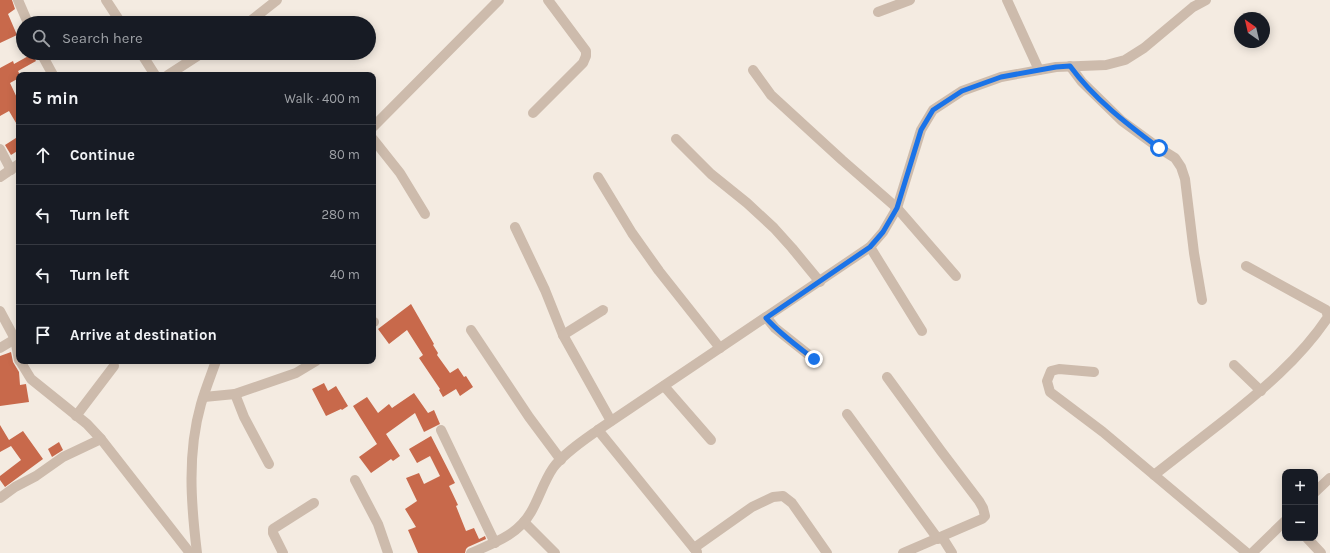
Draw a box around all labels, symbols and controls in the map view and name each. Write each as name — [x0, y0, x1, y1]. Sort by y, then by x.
north arrow — [1234, 12, 1270, 48]
search box — [16, 16, 376, 60]
icon: search — [30, 27, 52, 49]
text: Search here — [62, 29, 143, 47]
text: 5 min — [32, 88, 79, 108]
text: Walk · 400 m — [284, 91, 360, 106]
route start — [1150, 139, 1168, 157]
icon: ahead — [32, 144, 54, 166]
text: Continue — [70, 146, 135, 164]
text: 80 m — [329, 147, 360, 162]
icon: left — [32, 204, 54, 226]
text: Turn left — [70, 206, 129, 224]
text: 280 m — [322, 207, 360, 222]
icon: left — [32, 264, 54, 286]
text: Turn left — [70, 266, 129, 284]
text: 40 m — [330, 267, 360, 282]
icon: arrive — [32, 324, 54, 346]
text: Arrive at destination — [70, 326, 217, 344]
route end — [805, 350, 823, 368]
map controls — [1282, 469, 1318, 541]
button: + — [1282, 469, 1318, 505]
button: − — [1282, 505, 1318, 541]

